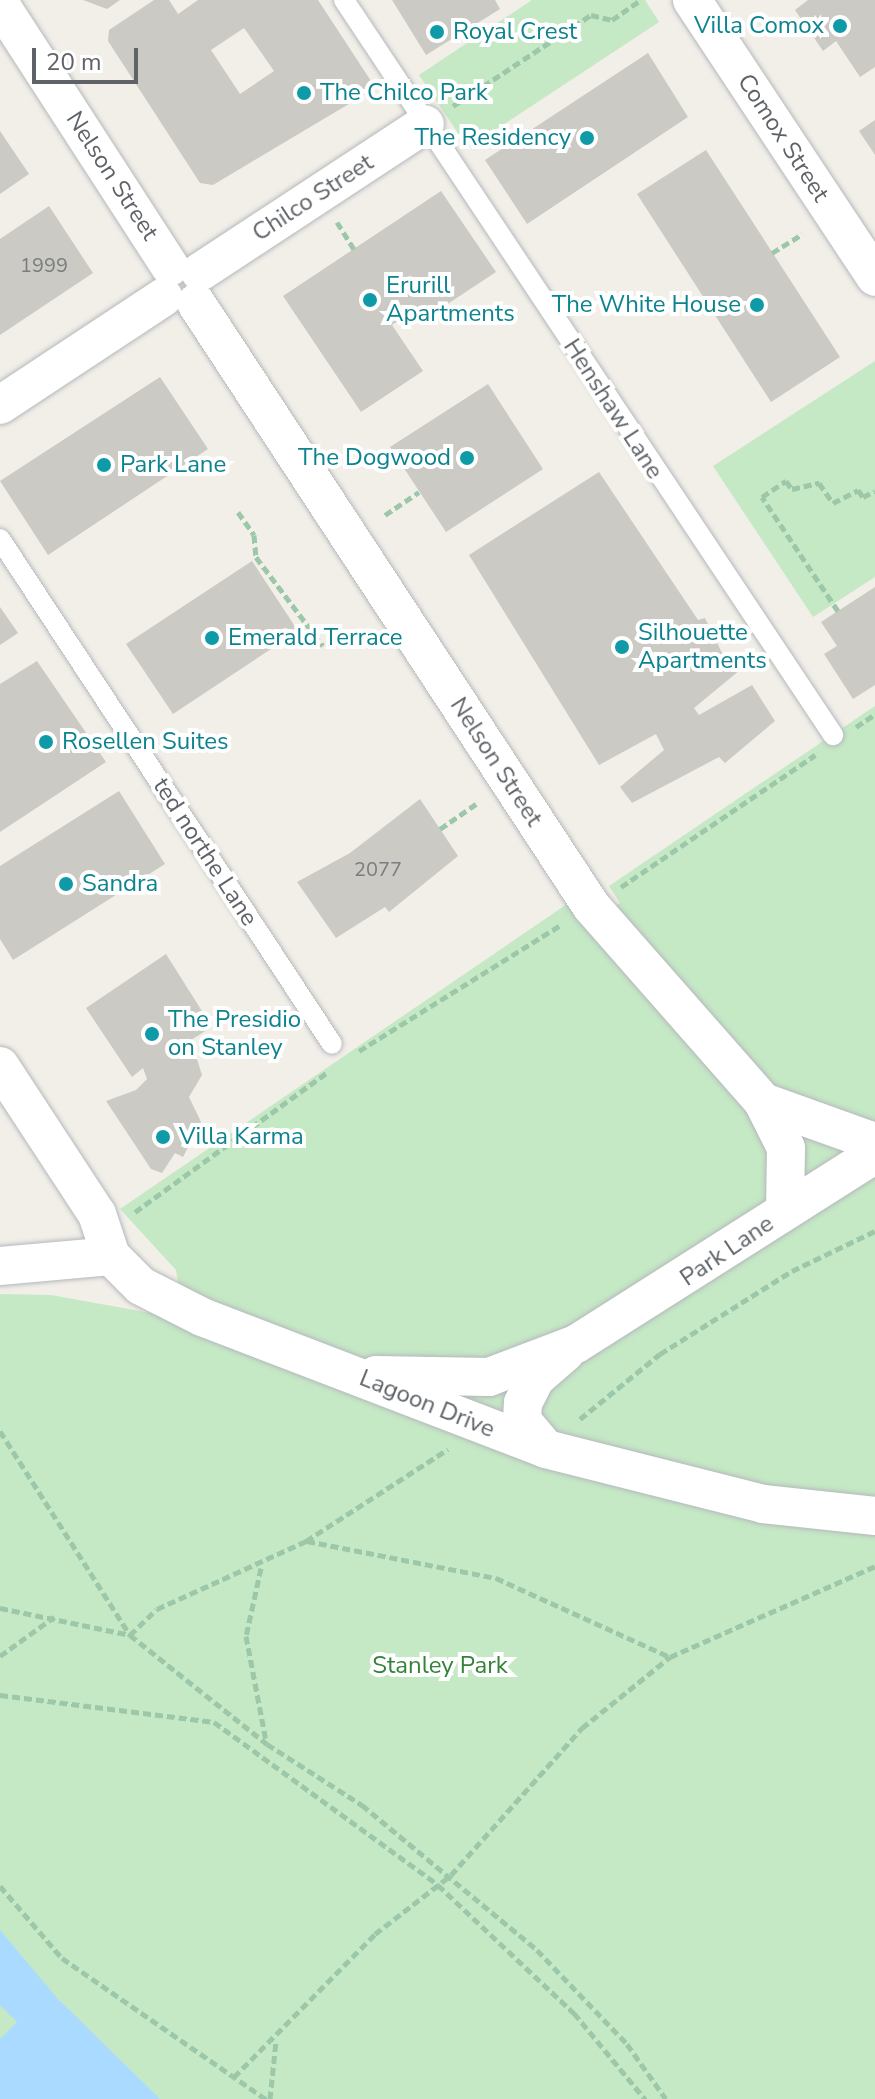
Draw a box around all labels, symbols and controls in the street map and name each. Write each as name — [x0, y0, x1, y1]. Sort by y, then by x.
place label: Villa Comox — [694, 12, 824, 40]
marker: Villa Comox — [831, 17, 849, 35]
place label: Royal Crest — [453, 18, 577, 46]
marker: Royal Crest — [428, 23, 446, 41]
scale bar — [36, 32, 142, 82]
text: 20 m — [46, 46, 102, 78]
street label: Comox Street — [731, 69, 835, 207]
place label: The Chilco Park — [320, 79, 488, 107]
marker: The Chilco Park — [295, 84, 313, 102]
street label: Nelson Street — [60, 106, 164, 246]
place label: The Residency — [414, 124, 571, 152]
marker: The Residency — [578, 129, 596, 147]
street label: Chilco Street — [247, 148, 379, 248]
house number: 1999 — [20, 253, 68, 277]
place label: Erurill Apartments — [386, 272, 515, 328]
marker: Erurill Apartments — [361, 291, 379, 309]
place label: The White House — [552, 291, 741, 319]
marker: The White House — [748, 296, 766, 314]
street label: Henshaw Lane — [557, 334, 669, 484]
place label: The Dogwood — [298, 444, 451, 472]
marker: The Dogwood — [458, 449, 476, 467]
place label: Park Lane — [120, 451, 226, 479]
marker: Park Lane — [95, 456, 113, 474]
place label: Silhouette Apartments — [638, 619, 767, 675]
place label: Emerald Terrace — [228, 624, 402, 652]
marker: Emerald Terrace — [203, 629, 221, 647]
marker: Silhouette Apartments — [613, 638, 631, 656]
street label: Nelson Street — [444, 692, 548, 832]
place label: Rosellen Suites — [62, 728, 228, 756]
marker: Rosellen Suites — [37, 733, 55, 751]
street label: ted northe Lane — [146, 773, 264, 931]
house number: 2077 — [354, 857, 402, 881]
place label: Sandra — [82, 870, 158, 898]
marker: Sandra — [57, 875, 75, 893]
place label: The Presidio on Stanley — [168, 1006, 301, 1062]
marker: The Presidio on Stanley — [143, 1025, 161, 1043]
place label: Villa Karma — [179, 1123, 304, 1151]
marker: Villa Karma — [154, 1128, 172, 1146]
street label: Park Lane — [675, 1209, 779, 1293]
street label: Lagoon Drive — [355, 1364, 499, 1444]
park label: Stanley Park — [372, 1652, 508, 1680]

